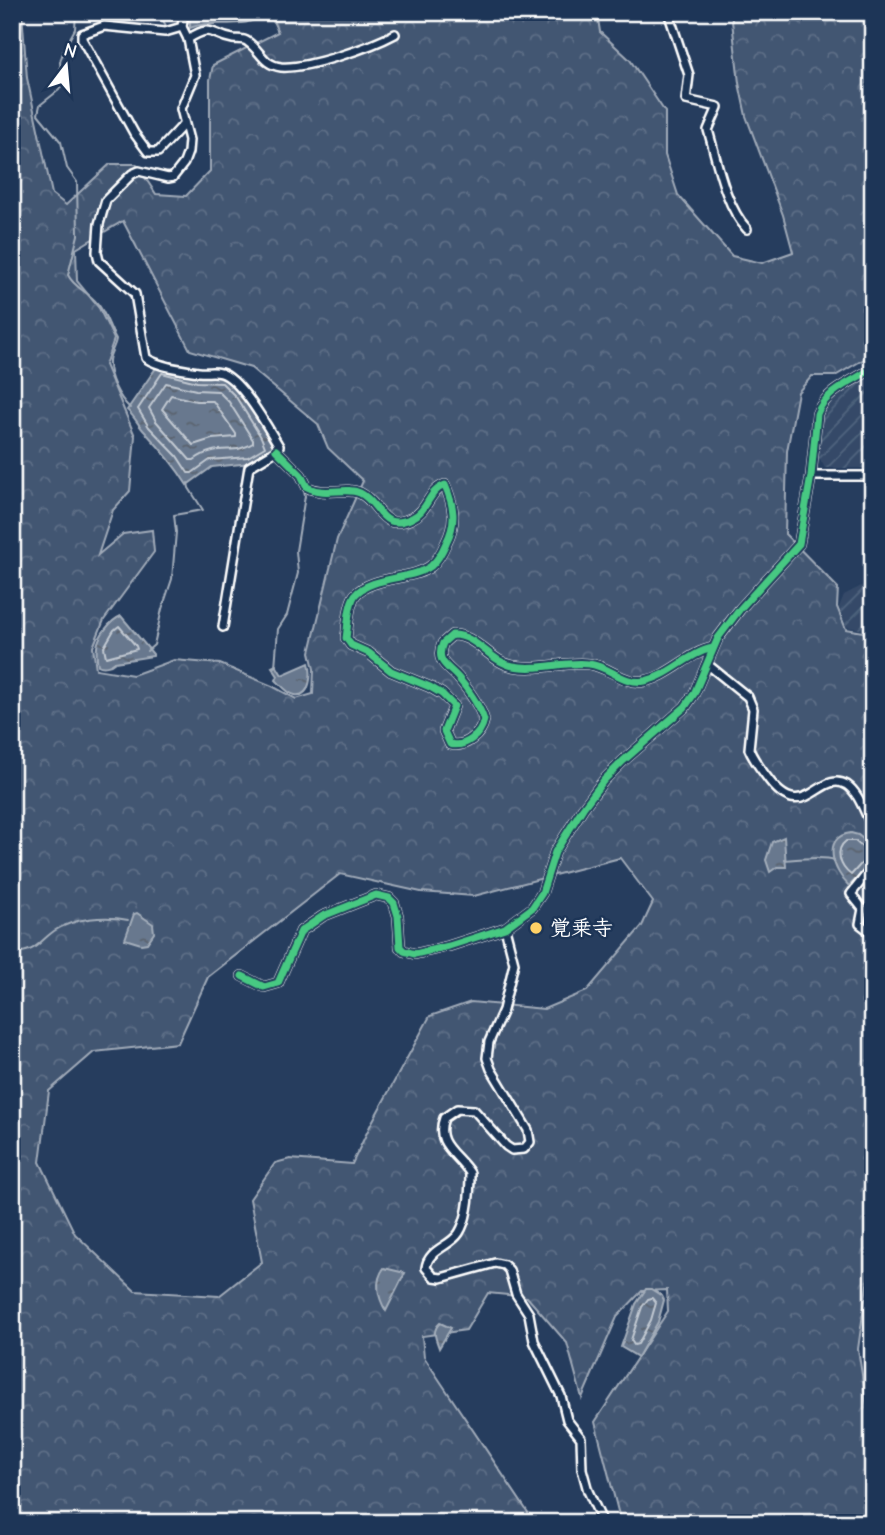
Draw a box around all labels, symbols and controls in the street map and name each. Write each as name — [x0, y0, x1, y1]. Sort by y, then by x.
north arrow — [32, 32, 102, 102]
text: N — [61, 38, 79, 63]
place label: 覚乗寺 — [550, 916, 613, 940]
marker: 覚乗寺 — [528, 920, 544, 936]

